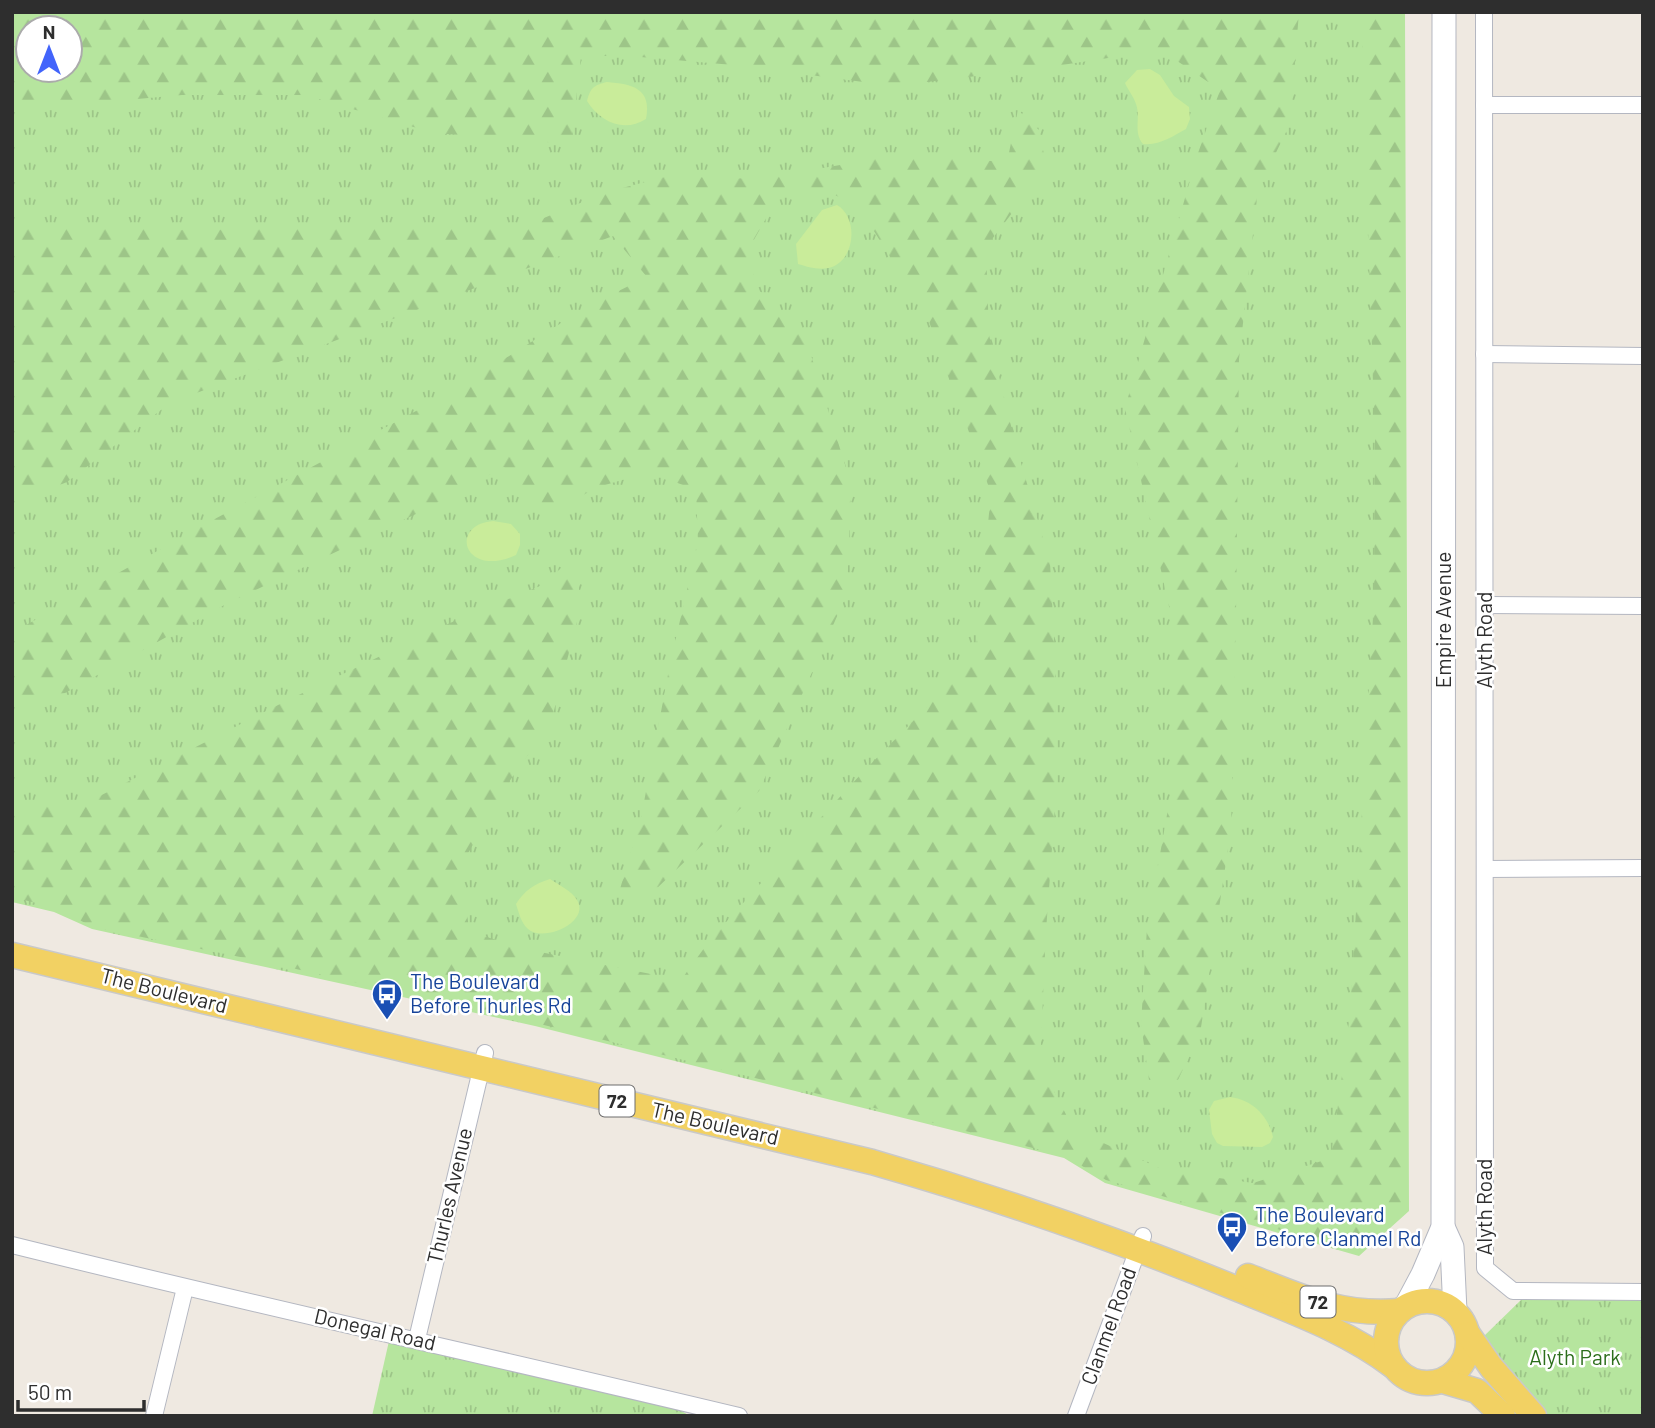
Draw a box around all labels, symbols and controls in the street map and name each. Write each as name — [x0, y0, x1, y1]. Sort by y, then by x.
north arrow — [14, 14, 84, 84]
text: N — [43, 20, 55, 43]
street label: Empire Avenue — [1430, 552, 1455, 688]
street label: Alyth Road — [1471, 592, 1496, 688]
street label: The Boulevard — [98, 962, 230, 1017]
place label: The Boulevard Before Thurles Rd — [410, 968, 572, 1017]
bus stop icon: The Boulevard Before Thurles Rd — [370, 977, 404, 1021]
road number: 72 — [600, 1086, 634, 1116]
street label: The Boulevard — [649, 1096, 781, 1149]
street label: Thurles Avenue — [421, 1125, 476, 1266]
street label: Alyth Road — [1471, 1159, 1496, 1255]
place label: The Boulevard Before Clanmel Rd — [1255, 1201, 1421, 1250]
bus stop icon: The Boulevard Before Clanmel Rd — [1215, 1210, 1249, 1254]
street label: Clanmel Road — [1075, 1263, 1140, 1388]
road number: 72 — [1300, 1286, 1336, 1318]
street label: Donegal Road — [312, 1302, 439, 1355]
park label: Alyth Park — [1529, 1344, 1621, 1369]
scale bar — [18, 1368, 144, 1412]
text: 50 m — [28, 1379, 72, 1404]

